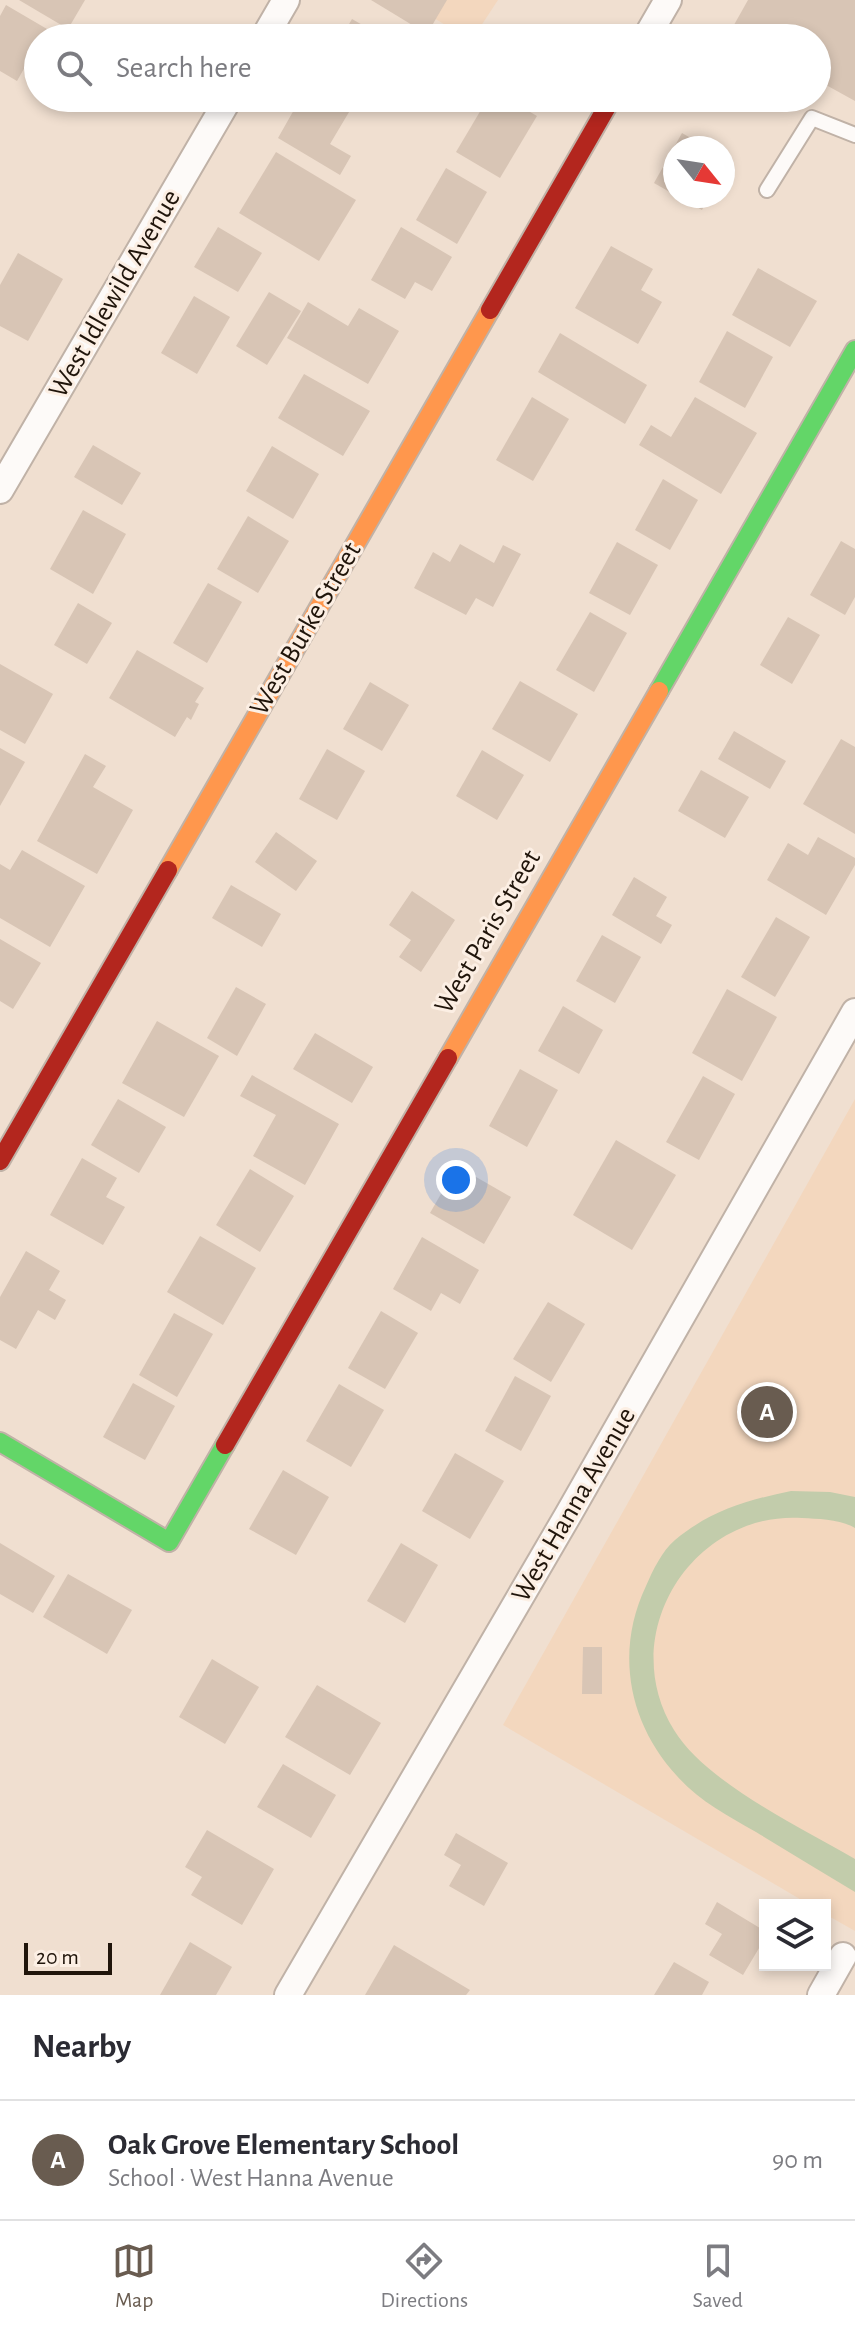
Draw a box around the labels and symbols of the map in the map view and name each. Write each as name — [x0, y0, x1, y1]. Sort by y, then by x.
north arrow — [663, 136, 735, 208]
street label: West Idlewild Avenue — [44, 185, 186, 403]
street label: West Burke Street — [245, 538, 367, 720]
street label: West Paris Street — [430, 845, 546, 1019]
your location — [436, 1160, 476, 1200]
pin: A — [741, 1382, 793, 1442]
street label: West Hanna Avenue — [507, 1403, 641, 1607]
scale bar — [24, 1939, 112, 1975]

